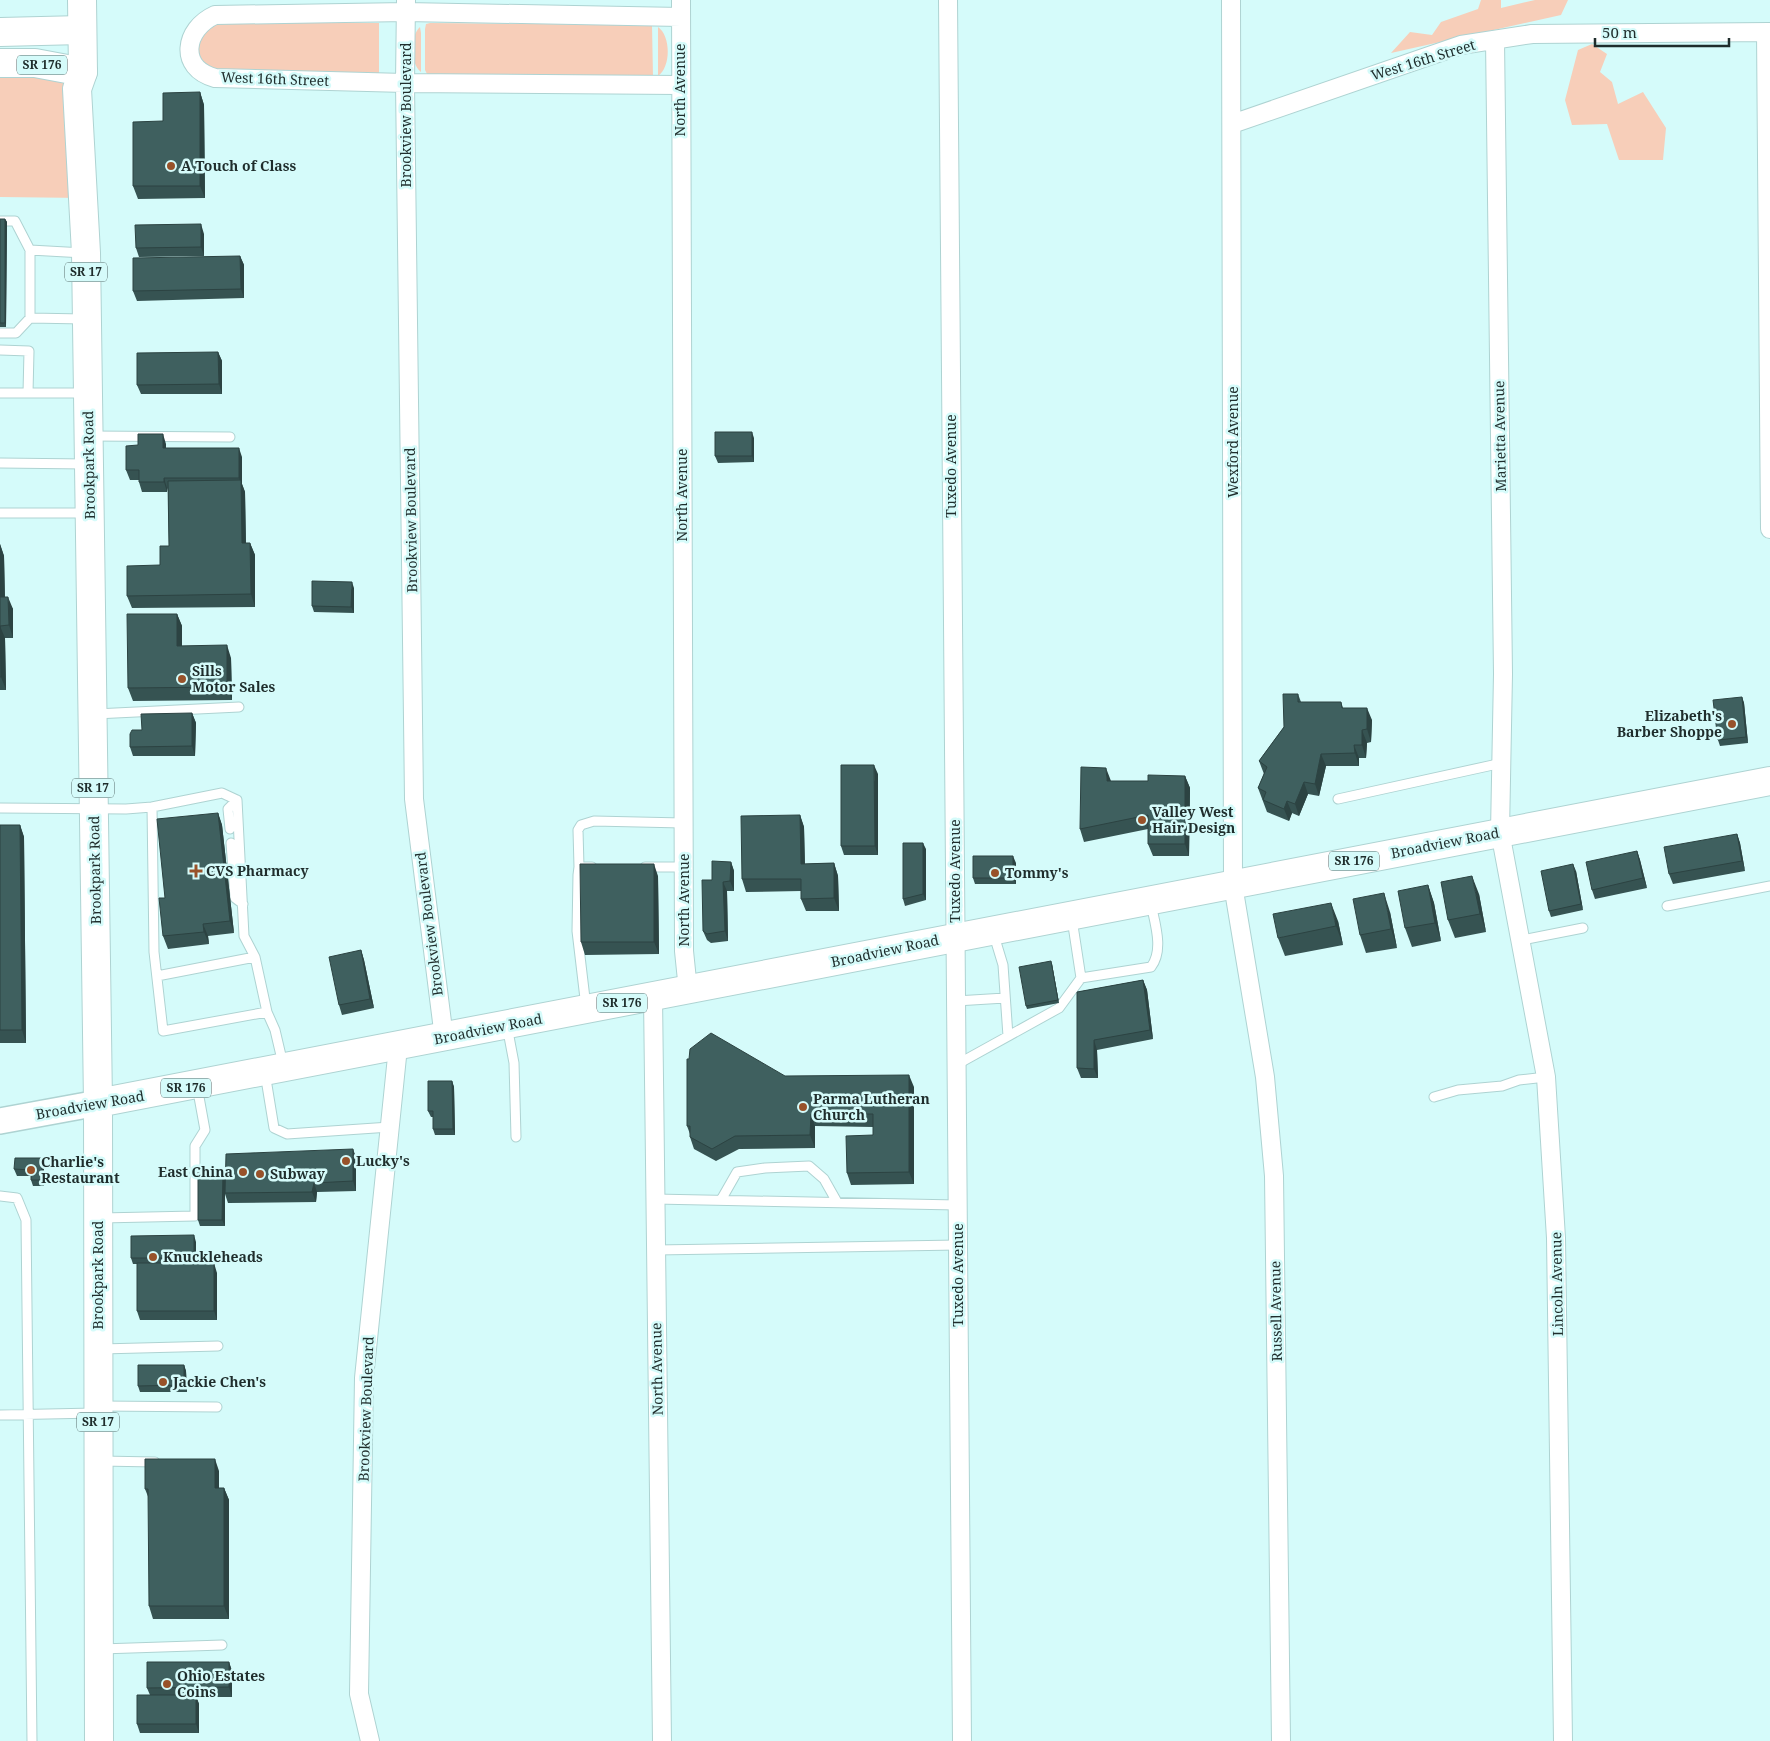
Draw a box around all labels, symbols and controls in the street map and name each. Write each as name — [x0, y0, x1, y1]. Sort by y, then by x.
scale bar — [1595, 15, 1729, 47]
text: 50 m — [1602, 22, 1637, 42]
street label: West 16th Street — [1368, 35, 1477, 84]
street label: Brookview Boulevard — [396, 42, 415, 188]
street label: North Avenue — [670, 44, 689, 136]
road number: SR 176 — [17, 56, 67, 74]
street label: West 16th Street — [221, 67, 330, 90]
place label: A Touch of Class — [181, 156, 296, 175]
marker: A Touch of Class — [165, 160, 177, 172]
road number: SR 17 — [65, 262, 107, 282]
street label: Marietta Avenue — [1489, 380, 1510, 492]
street label: Wexford Avenue — [1223, 386, 1242, 498]
street label: Brookpark Road — [78, 410, 99, 520]
street label: Tuxedo Avenue — [941, 414, 960, 518]
street label: Brookview Boulevard — [400, 447, 421, 593]
street label: North Avenue — [672, 449, 691, 541]
place label: Sills Motor Sales — [192, 661, 276, 696]
marker: Sills Motor Sales — [176, 673, 188, 685]
place label: Elizabeth's Barber Shoppe — [1617, 706, 1722, 741]
marker: Elizabeth's Barber Shoppe — [1726, 718, 1738, 730]
road number: SR 17 — [72, 778, 114, 798]
place label: Valley West Hair Design — [1152, 802, 1235, 837]
marker: Valley West Hair Design — [1136, 814, 1148, 826]
street label: Brookpark Road — [84, 815, 105, 925]
street label: Tuxedo Avenue — [945, 819, 964, 923]
street label: Broadview Road — [1389, 823, 1501, 862]
street label: Brookview Boulevard — [410, 851, 447, 997]
road number: SR 176 — [1329, 851, 1379, 870]
street label: North Avenue — [674, 854, 693, 946]
place label: CVS Pharmacy — [206, 861, 309, 880]
place label: Tommy's — [1005, 863, 1069, 882]
marker: CVS Pharmacy — [190, 865, 202, 877]
marker: Tommy's — [989, 867, 1001, 879]
street label: Broadview Road — [829, 930, 941, 971]
road number: SR 176 — [597, 994, 647, 1012]
street label: Broadview Road — [432, 1009, 544, 1048]
road number: SR 176 — [161, 1078, 211, 1098]
street label: Broadview Road — [34, 1086, 146, 1123]
place label: Parma Lutheran Church — [813, 1089, 930, 1124]
marker: Parma Lutheran Church — [797, 1101, 809, 1113]
place label: Lucky's — [356, 1151, 410, 1170]
place label: Charlie's Restaurant — [41, 1152, 120, 1187]
marker: Lucky's — [340, 1155, 352, 1167]
place label: East China — [158, 1162, 233, 1181]
marker: Charlie's Restaurant — [25, 1164, 37, 1176]
place label: Subway — [270, 1164, 326, 1183]
marker: East China — [237, 1166, 249, 1178]
marker: Subway — [254, 1168, 266, 1180]
street label: Brookpark Road — [88, 1220, 107, 1329]
street label: Tuxedo Avenue — [948, 1223, 967, 1327]
street label: Lincoln Avenue — [1546, 1232, 1567, 1336]
place label: Knuckleheads — [163, 1247, 263, 1266]
marker: Knuckleheads — [147, 1251, 159, 1263]
street label: Russell Avenue — [1265, 1261, 1286, 1361]
street label: North Avenue — [646, 1322, 667, 1416]
street label: Brookview Boulevard — [353, 1336, 378, 1482]
place label: Jackie Chen's — [172, 1372, 266, 1391]
marker: Jackie Chen's — [157, 1376, 169, 1388]
road number: SR 17 — [77, 1412, 119, 1431]
place label: Ohio Estates Coins — [177, 1666, 265, 1701]
marker: Ohio Estates Coins — [161, 1678, 173, 1690]

